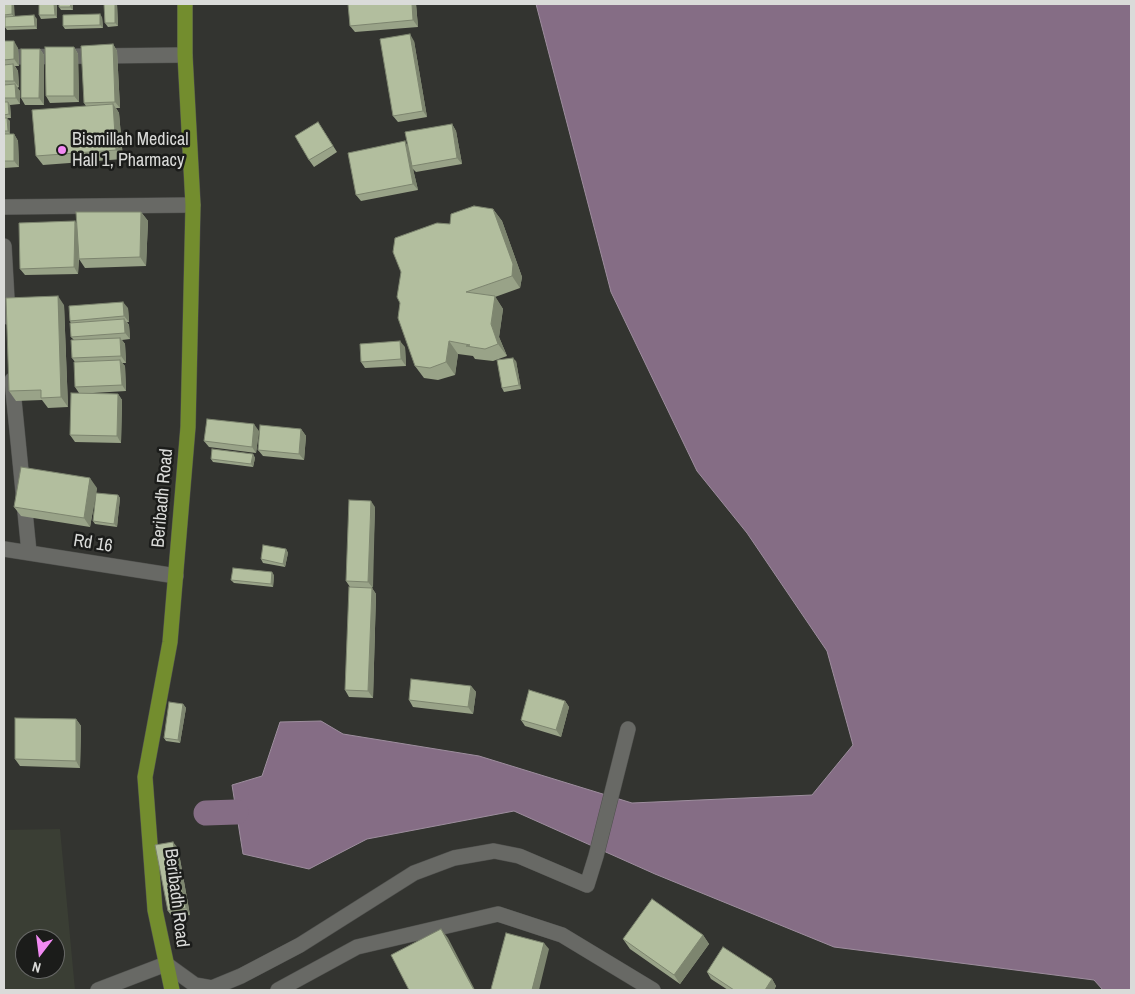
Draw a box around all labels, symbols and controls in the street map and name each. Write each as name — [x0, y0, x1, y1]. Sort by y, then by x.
place label: Bismillah Medical Hall 1, Pharmacy — [72, 129, 188, 172]
marker: Bismillah Medical Hall 1, Pharmacy — [56, 144, 68, 156]
street label: Beribadh Road — [148, 448, 178, 548]
street label: Rd 16 — [72, 530, 114, 558]
street label: Beribadh Road — [159, 847, 193, 949]
north arrow — [15, 929, 65, 979]
text: N — [30, 958, 43, 977]

